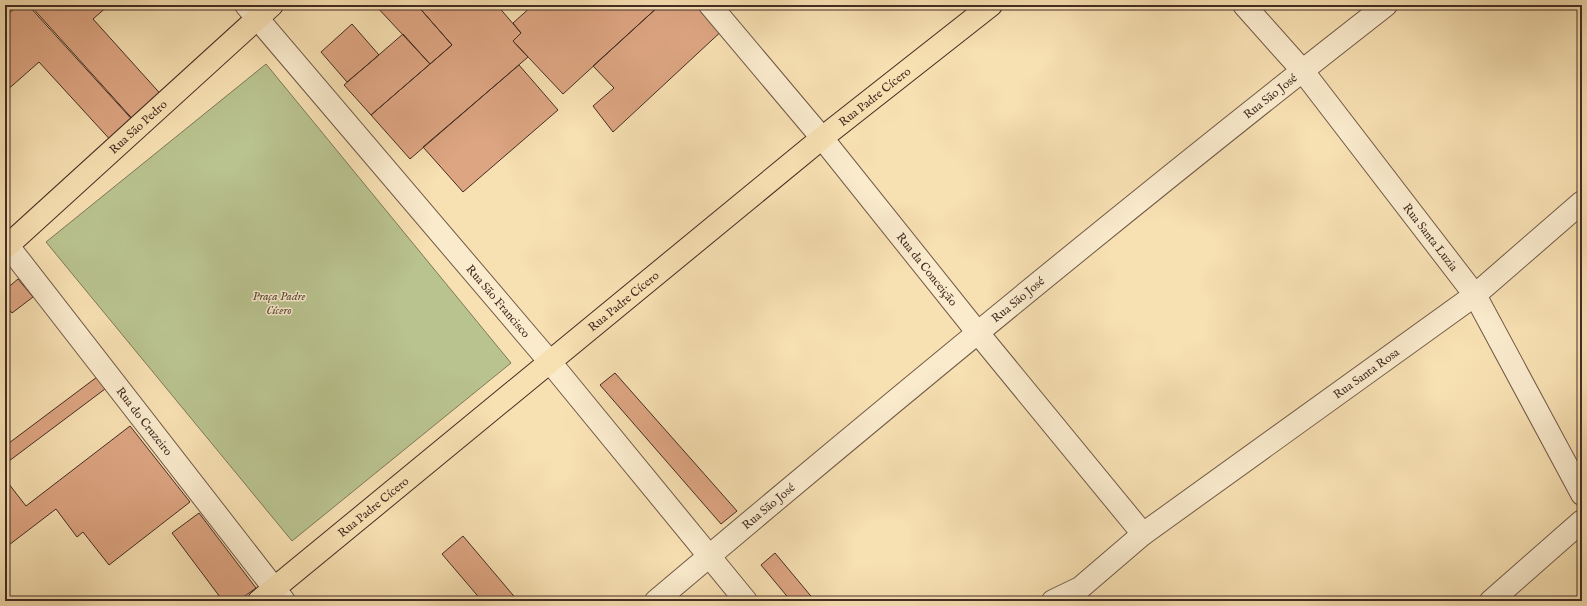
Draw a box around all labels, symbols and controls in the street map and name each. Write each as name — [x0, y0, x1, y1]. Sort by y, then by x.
street label: Rua Padre Cícero — [836, 64, 914, 130]
street label: Rua São José — [1241, 70, 1301, 123]
street label: Rua São Pedro — [106, 97, 171, 157]
street label: Rua Santa Luzia — [1399, 201, 1461, 275]
street label: Rua da Conceição — [893, 230, 961, 310]
street label: Rua São Francisco — [463, 262, 533, 341]
street label: Rua Padre Cícero — [585, 268, 663, 335]
street label: Rua São José — [989, 274, 1048, 326]
park label: Praça Padre Cícero — [252, 289, 306, 318]
street label: Rua Santa Rosa — [1331, 344, 1403, 403]
street label: Rua do Cruzeiro — [113, 384, 176, 459]
street label: Rua Padre Cícero — [335, 473, 413, 541]
street label: Rua São José — [739, 480, 799, 533]

